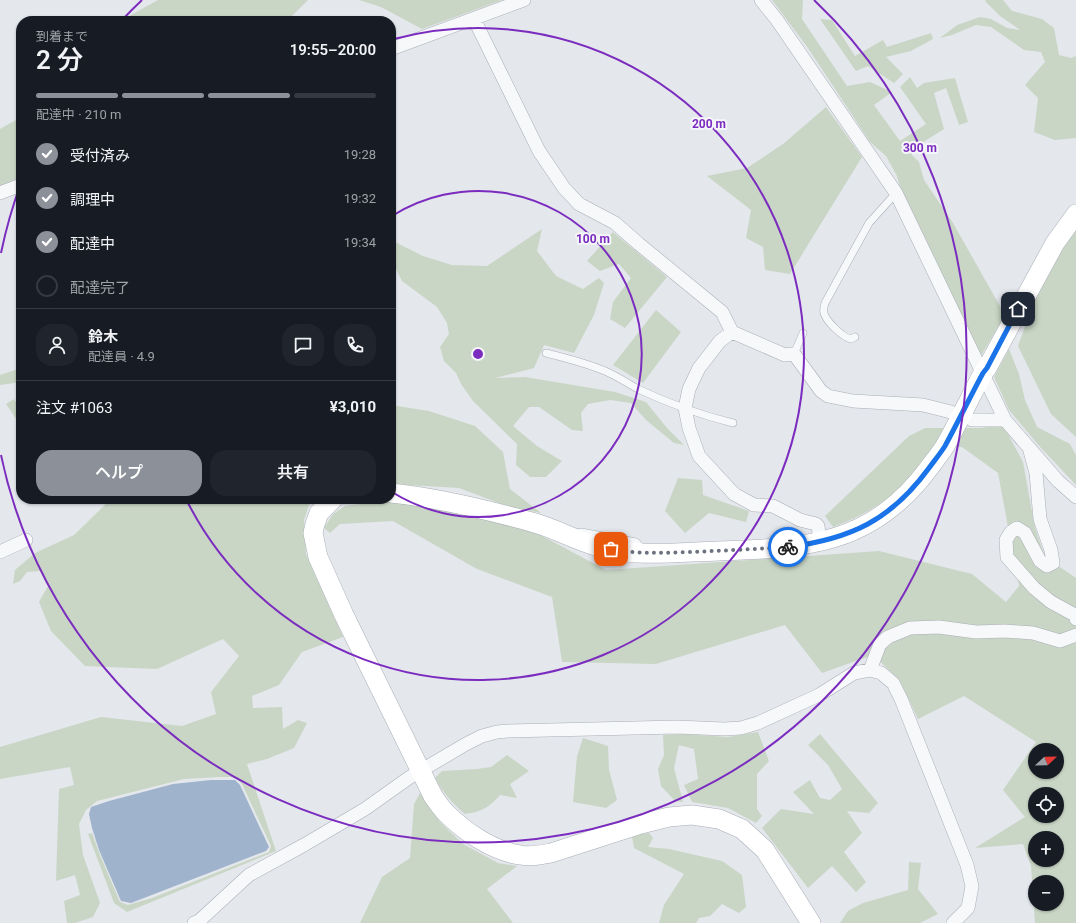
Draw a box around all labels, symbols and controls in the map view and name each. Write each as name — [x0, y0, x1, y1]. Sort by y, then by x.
text: 到着まで — [36, 29, 88, 44]
text: 19:55–20:00 — [290, 41, 376, 59]
text: 2 分 — [36, 45, 83, 75]
text: 配達中 · 210 m — [36, 107, 121, 122]
text: 200 m — [692, 117, 726, 131]
text: 300 m — [903, 141, 937, 155]
icon: check — [36, 143, 58, 165]
text: 受付済み — [70, 147, 130, 165]
text: 19:28 — [344, 147, 376, 162]
icon: check — [36, 187, 58, 209]
text: 調理中 — [70, 191, 115, 209]
text: 19:32 — [344, 191, 376, 206]
icon: check — [36, 231, 58, 253]
text: 100 m — [576, 232, 610, 246]
text: 配達中 — [70, 235, 115, 253]
text: 19:34 — [344, 235, 376, 250]
text: 配達完了 — [70, 279, 130, 297]
pin — [1001, 292, 1035, 326]
icon: home — [1007, 298, 1029, 320]
button: person — [36, 324, 78, 366]
button: chat — [282, 324, 324, 366]
button: phone — [334, 324, 376, 366]
text: 鈴木 — [88, 328, 118, 346]
centre of rings — [471, 347, 485, 361]
text: 配達員 · 4.9 — [88, 349, 155, 364]
text: ¥3,010 — [330, 398, 376, 416]
text: 注文 #1063 — [36, 399, 113, 417]
button: ヘルプ — [36, 450, 202, 496]
button: 共有 — [210, 450, 376, 496]
courier — [768, 527, 808, 567]
pin — [594, 532, 628, 566]
icon: bike — [777, 536, 799, 558]
icon: bag — [600, 538, 622, 560]
north arrow — [1028, 743, 1064, 779]
map controls — [1028, 743, 1064, 911]
button: locate — [1028, 787, 1064, 823]
button: + — [1028, 831, 1064, 867]
button: − — [1028, 875, 1064, 911]

